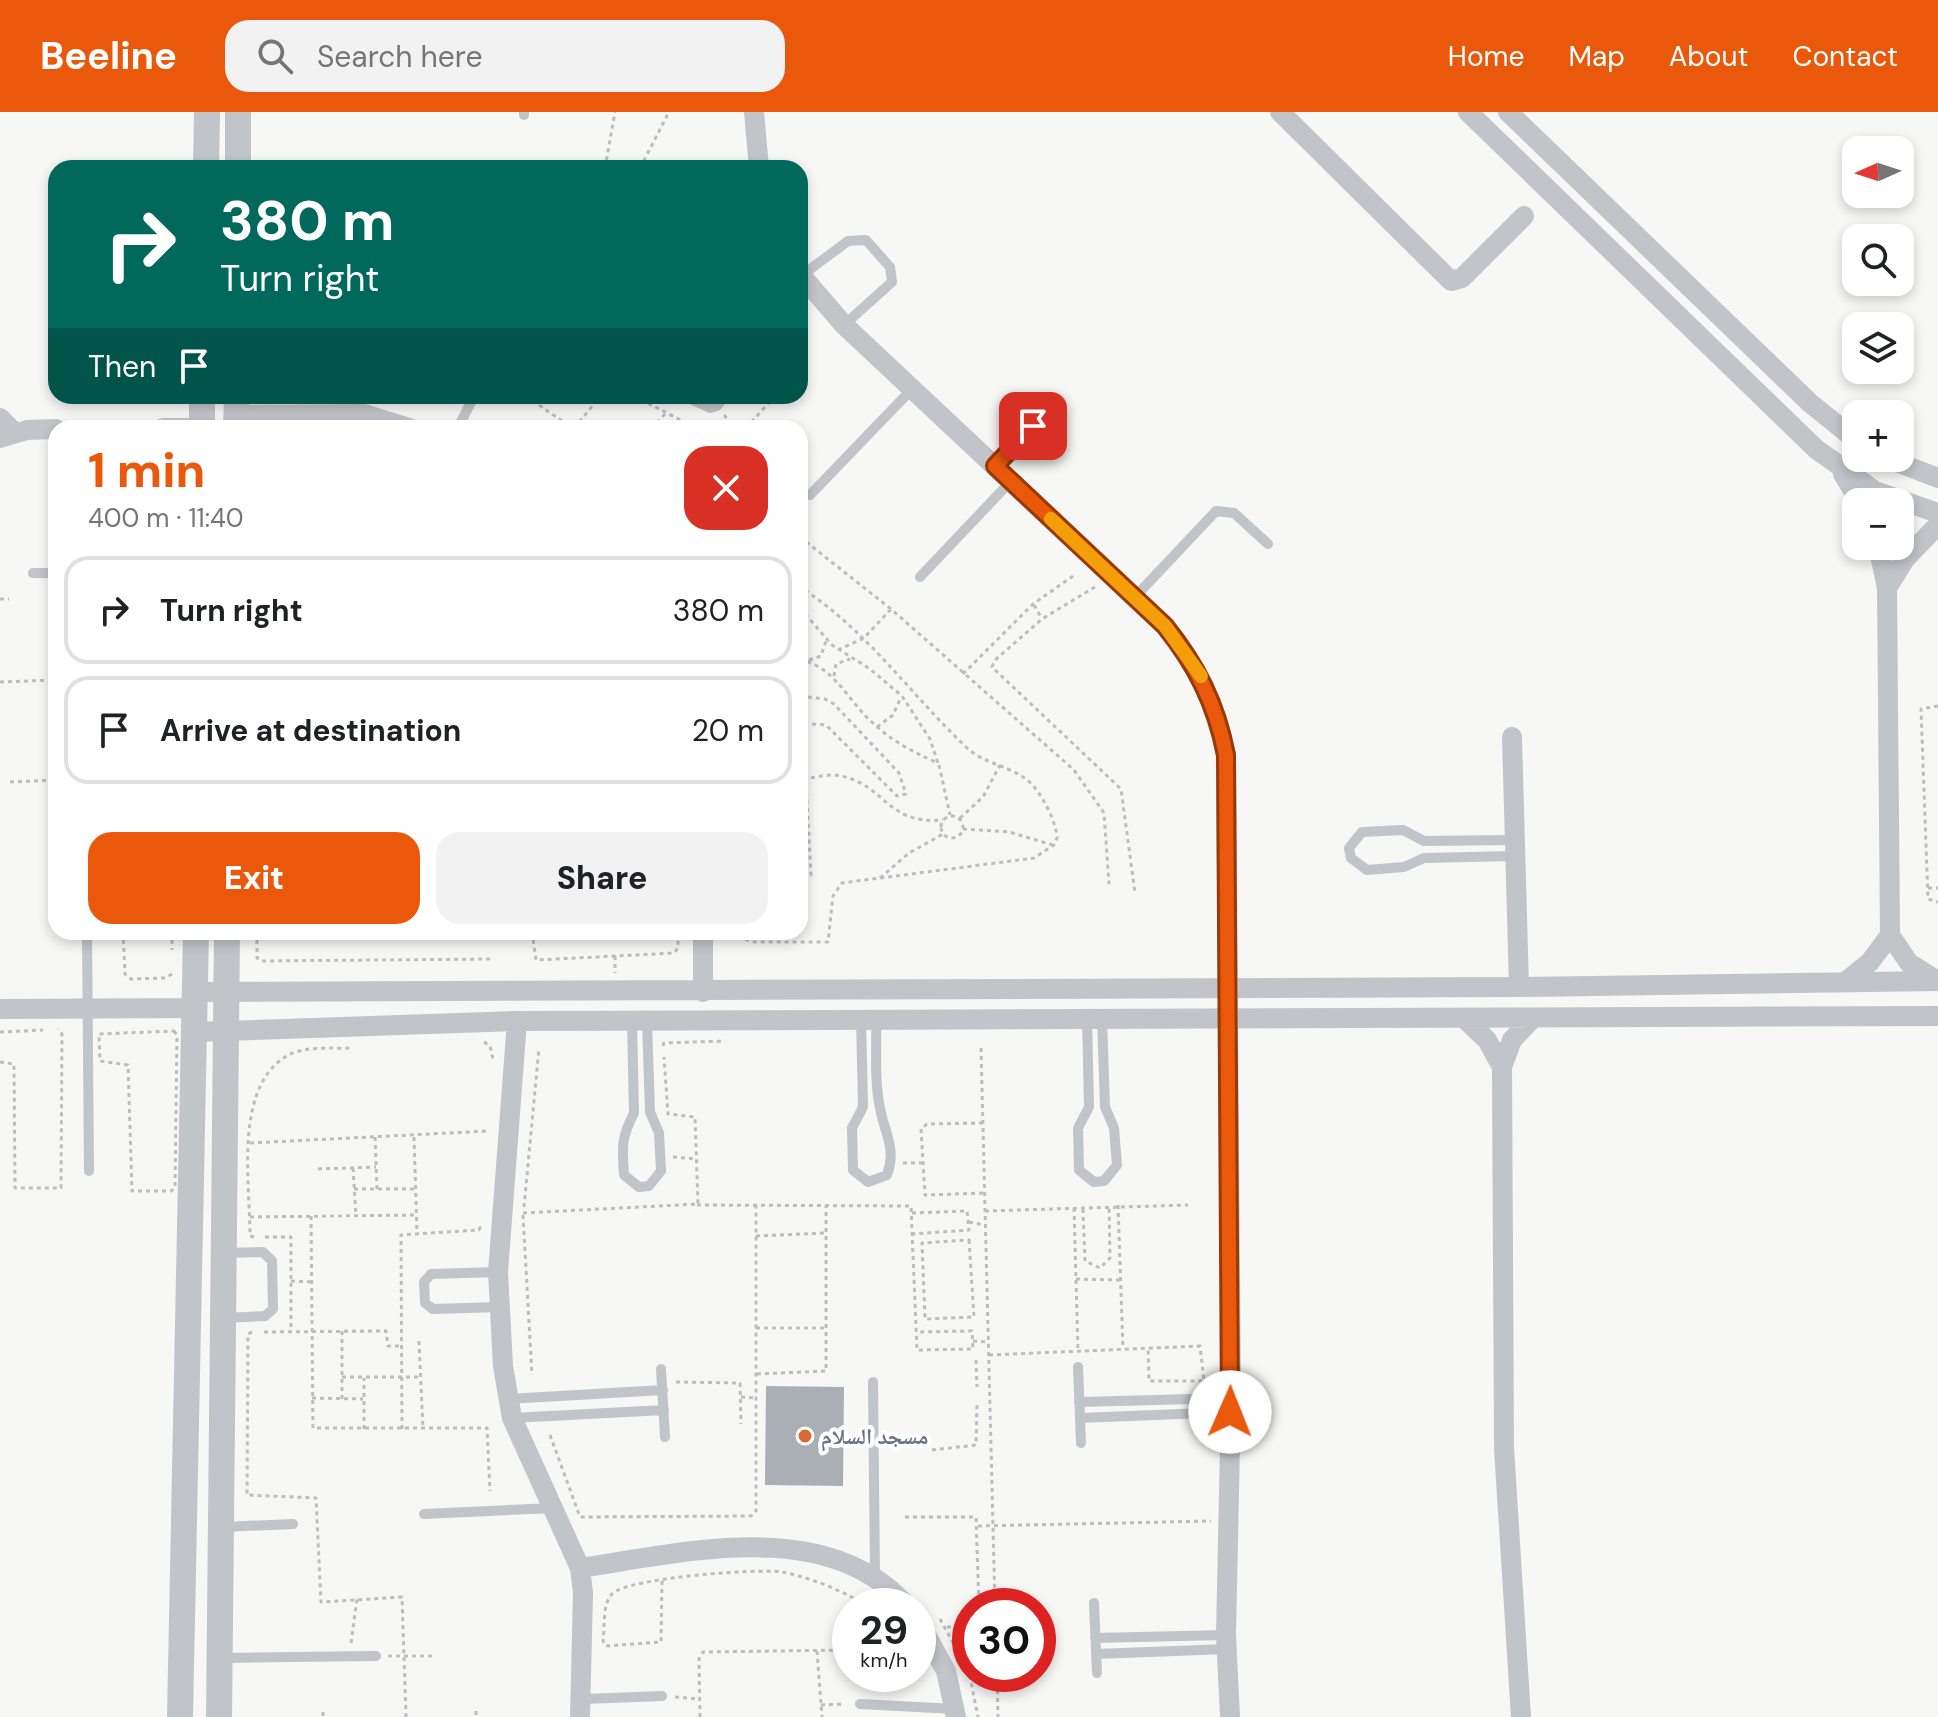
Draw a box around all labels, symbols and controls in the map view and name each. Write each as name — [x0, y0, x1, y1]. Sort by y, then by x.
search box — [225, 20, 785, 92]
text: Beeline — [40, 31, 177, 81]
icon: search — [253, 34, 297, 78]
text: Search here — [317, 37, 482, 76]
text: Home — [1448, 38, 1524, 75]
text: Map — [1568, 38, 1625, 75]
text: About — [1669, 38, 1748, 75]
text: Contact — [1792, 38, 1898, 75]
north arrow — [1842, 136, 1914, 208]
map controls — [1842, 136, 1914, 560]
text: 380 m — [220, 184, 395, 257]
icon: right — [88, 192, 192, 296]
button: search — [1842, 224, 1914, 296]
text: Turn right — [220, 255, 379, 302]
button: layers — [1842, 312, 1914, 384]
icon: arrive — [172, 344, 216, 388]
text: Then — [88, 347, 156, 386]
pin — [999, 392, 1067, 460]
button: + — [1842, 400, 1914, 472]
icon: arrive — [1011, 404, 1055, 448]
text: 1 min — [88, 439, 205, 502]
button: close — [684, 446, 768, 530]
button: − — [1842, 488, 1914, 560]
text: 400 m · 11:40 — [88, 501, 243, 535]
icon: right — [92, 588, 136, 632]
text: Turn right — [160, 591, 303, 630]
text: 380 m — [673, 591, 764, 630]
icon: arrive — [92, 708, 136, 752]
text: Arrive at destination — [160, 711, 461, 750]
text: 20 m — [692, 711, 764, 750]
button: Exit — [88, 832, 420, 924]
button: Share — [436, 832, 768, 924]
position arrow — [1188, 1370, 1272, 1454]
place label: مسجد السلام — [821, 1422, 928, 1452]
marker: مسجد السلام — [796, 1427, 814, 1445]
speed limit sign: 30 — [952, 1588, 1056, 1692]
text: 29 — [860, 1604, 908, 1656]
text: km/h — [860, 1647, 908, 1673]

